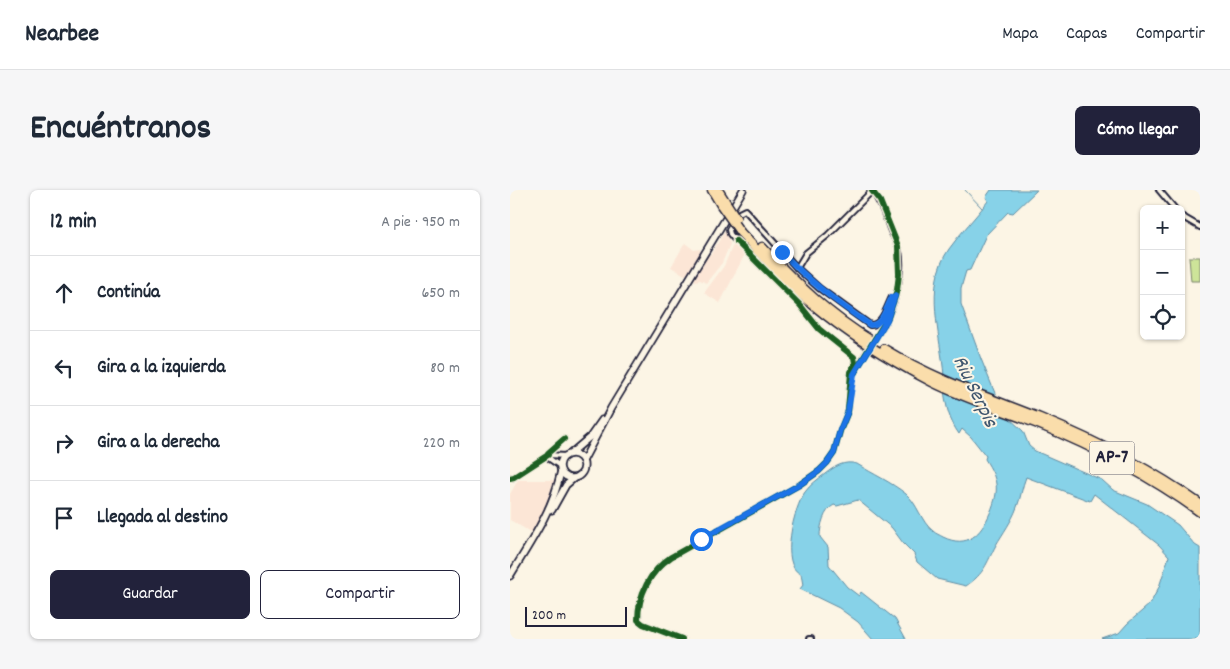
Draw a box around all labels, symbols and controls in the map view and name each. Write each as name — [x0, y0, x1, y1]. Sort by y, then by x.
text: Nearbee — [25, 18, 99, 52]
text: Mapa — [1002, 22, 1038, 47]
text: Capas — [1066, 22, 1108, 47]
text: Compartir — [1136, 22, 1205, 47]
text: Encuéntranos — [30, 105, 211, 155]
button: Cómo llegar — [1075, 106, 1200, 155]
map controls — [1140, 205, 1185, 340]
button: + — [1140, 205, 1185, 250]
text: 12 min — [50, 208, 97, 238]
text: A pie · 950 m — [381, 211, 460, 234]
route end — [771, 241, 794, 264]
button: − — [1140, 250, 1185, 295]
icon: ahead — [50, 279, 78, 307]
text: Continúa — [97, 280, 160, 307]
text: 650 m — [421, 282, 460, 305]
button: locate — [1140, 295, 1185, 340]
water label: Riu Serpis — [944, 351, 1005, 434]
icon: left — [50, 354, 78, 382]
text: Gira a la izquierda — [97, 355, 225, 382]
text: 80 m — [430, 357, 460, 380]
icon: right — [50, 429, 78, 457]
text: Gira a la derecha — [97, 430, 219, 457]
text: 220 m — [423, 432, 460, 455]
road number: AP-7 — [1090, 442, 1134, 474]
icon: arrive — [50, 504, 78, 532]
text: Llegada al destino — [97, 505, 228, 532]
route start — [690, 528, 713, 551]
button: Guardar — [50, 570, 250, 619]
button: Compartir — [260, 570, 460, 619]
scale bar — [525, 604, 628, 627]
text: 200 m — [532, 606, 566, 626]

